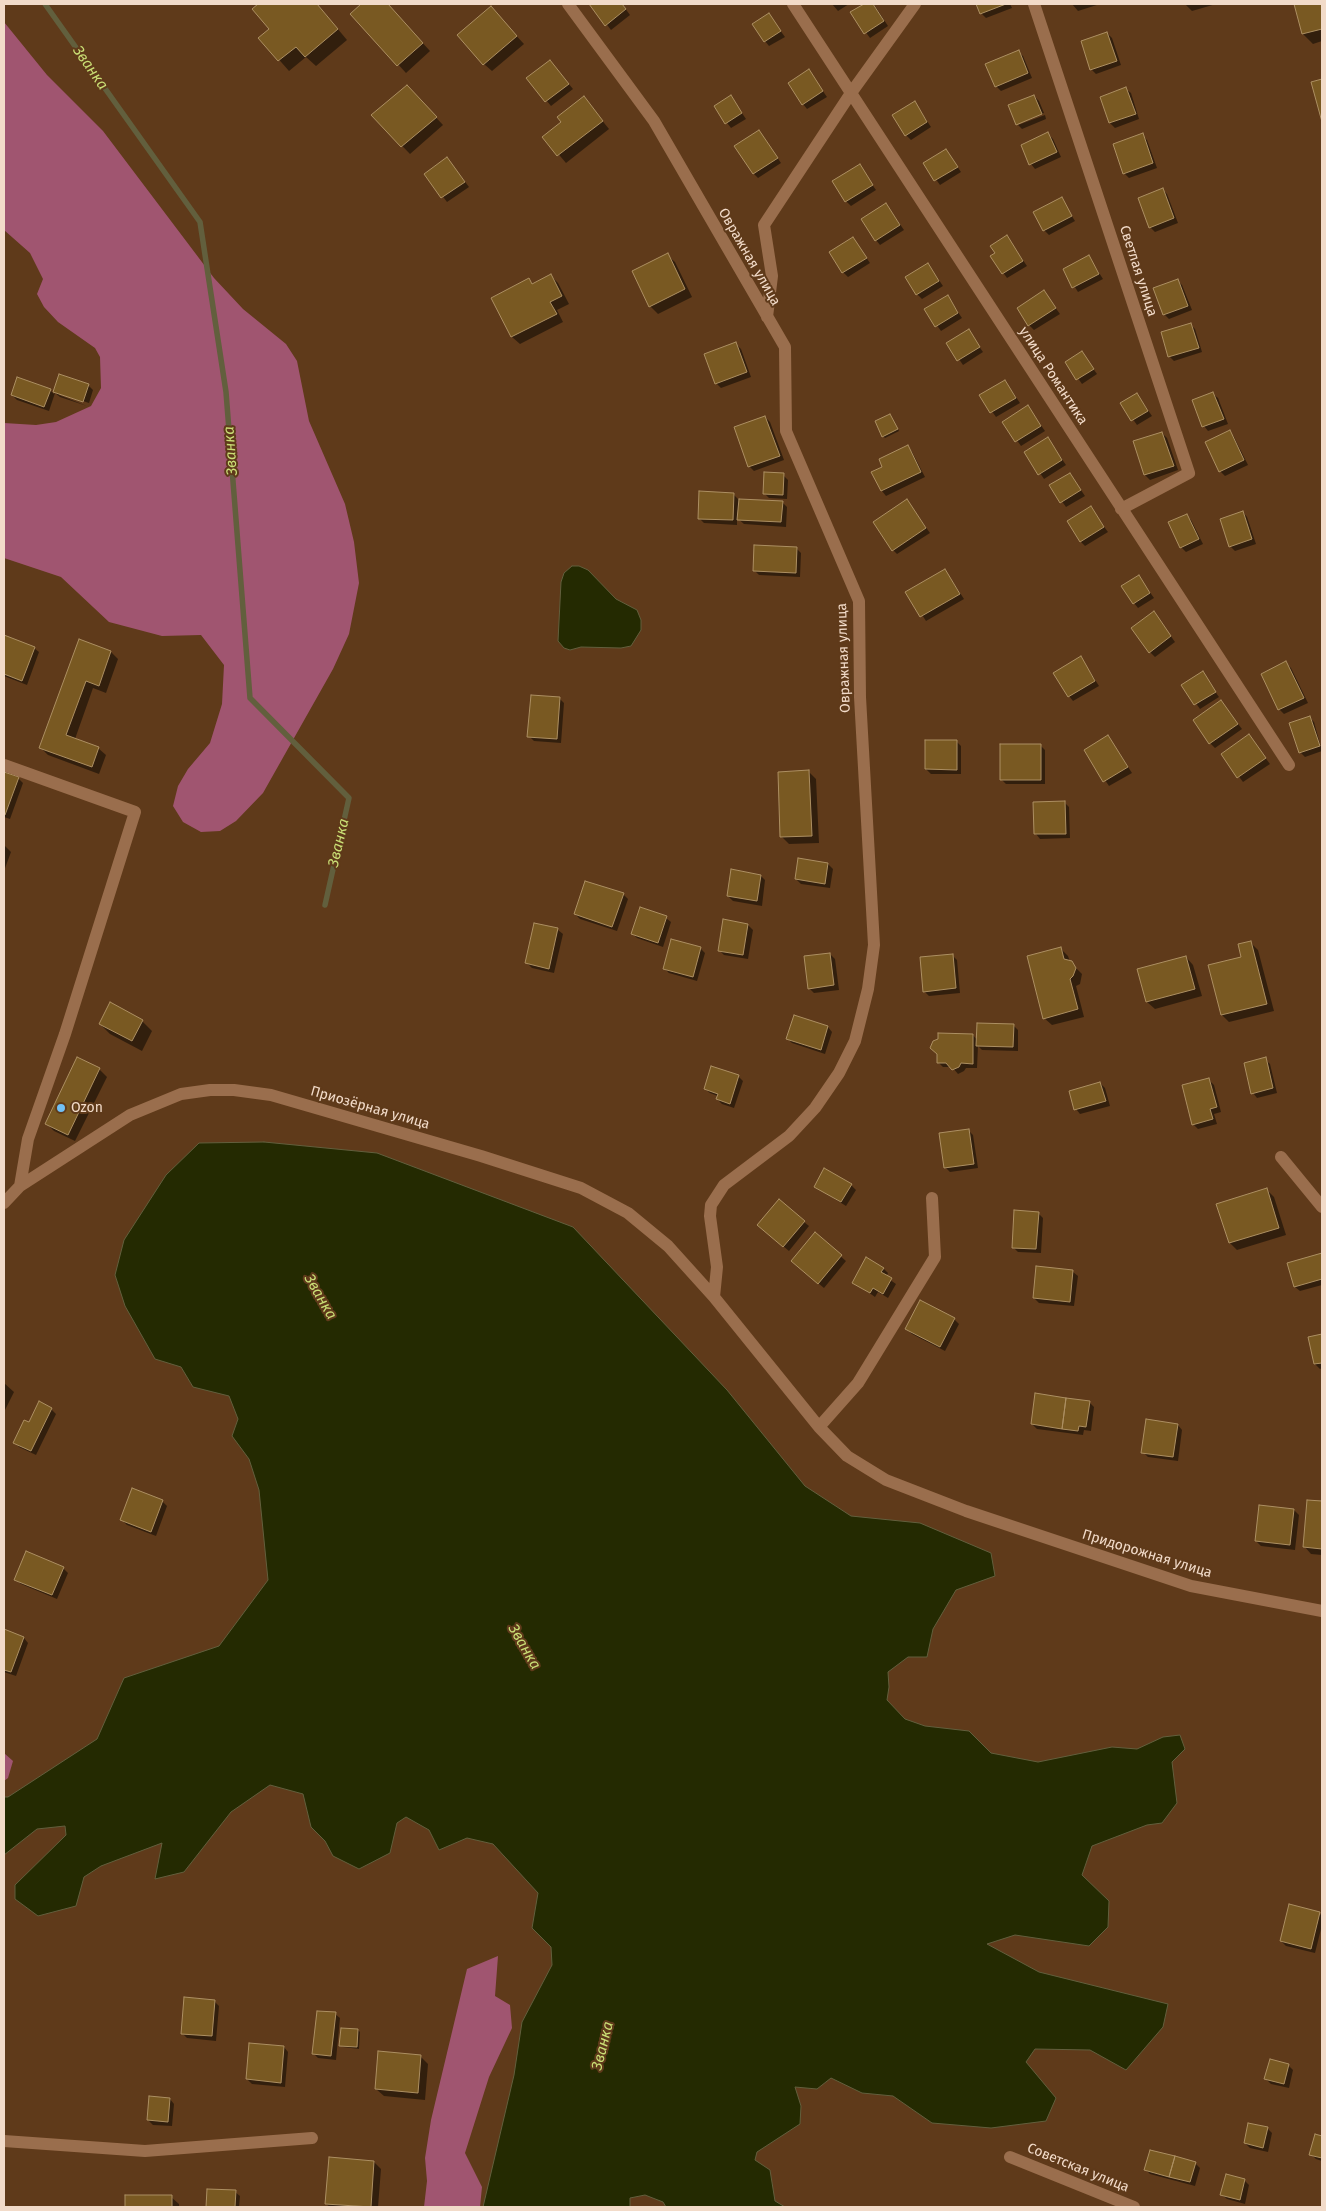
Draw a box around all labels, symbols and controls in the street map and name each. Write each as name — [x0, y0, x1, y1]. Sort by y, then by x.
water label: Званка — [68, 43, 112, 93]
street label: Овражная улица — [714, 205, 784, 309]
street label: Светлая улица — [1115, 223, 1161, 319]
street label: улица Романтика — [1015, 324, 1091, 428]
water label: Званка — [220, 426, 242, 476]
street label: Овражная улица — [834, 603, 854, 713]
water label: Званка — [325, 817, 353, 869]
street label: Приозёрная улица — [308, 1083, 432, 1133]
place label: Ozon — [71, 1100, 103, 1116]
marker: Ozon — [55, 1102, 67, 1114]
water label: Званка — [300, 1271, 340, 1323]
street label: Придорожная улица — [1080, 1526, 1214, 1582]
water label: Званка — [504, 1621, 544, 1673]
water label: Званка — [588, 2020, 618, 2072]
street label: Советская улица — [1025, 2140, 1131, 2196]

